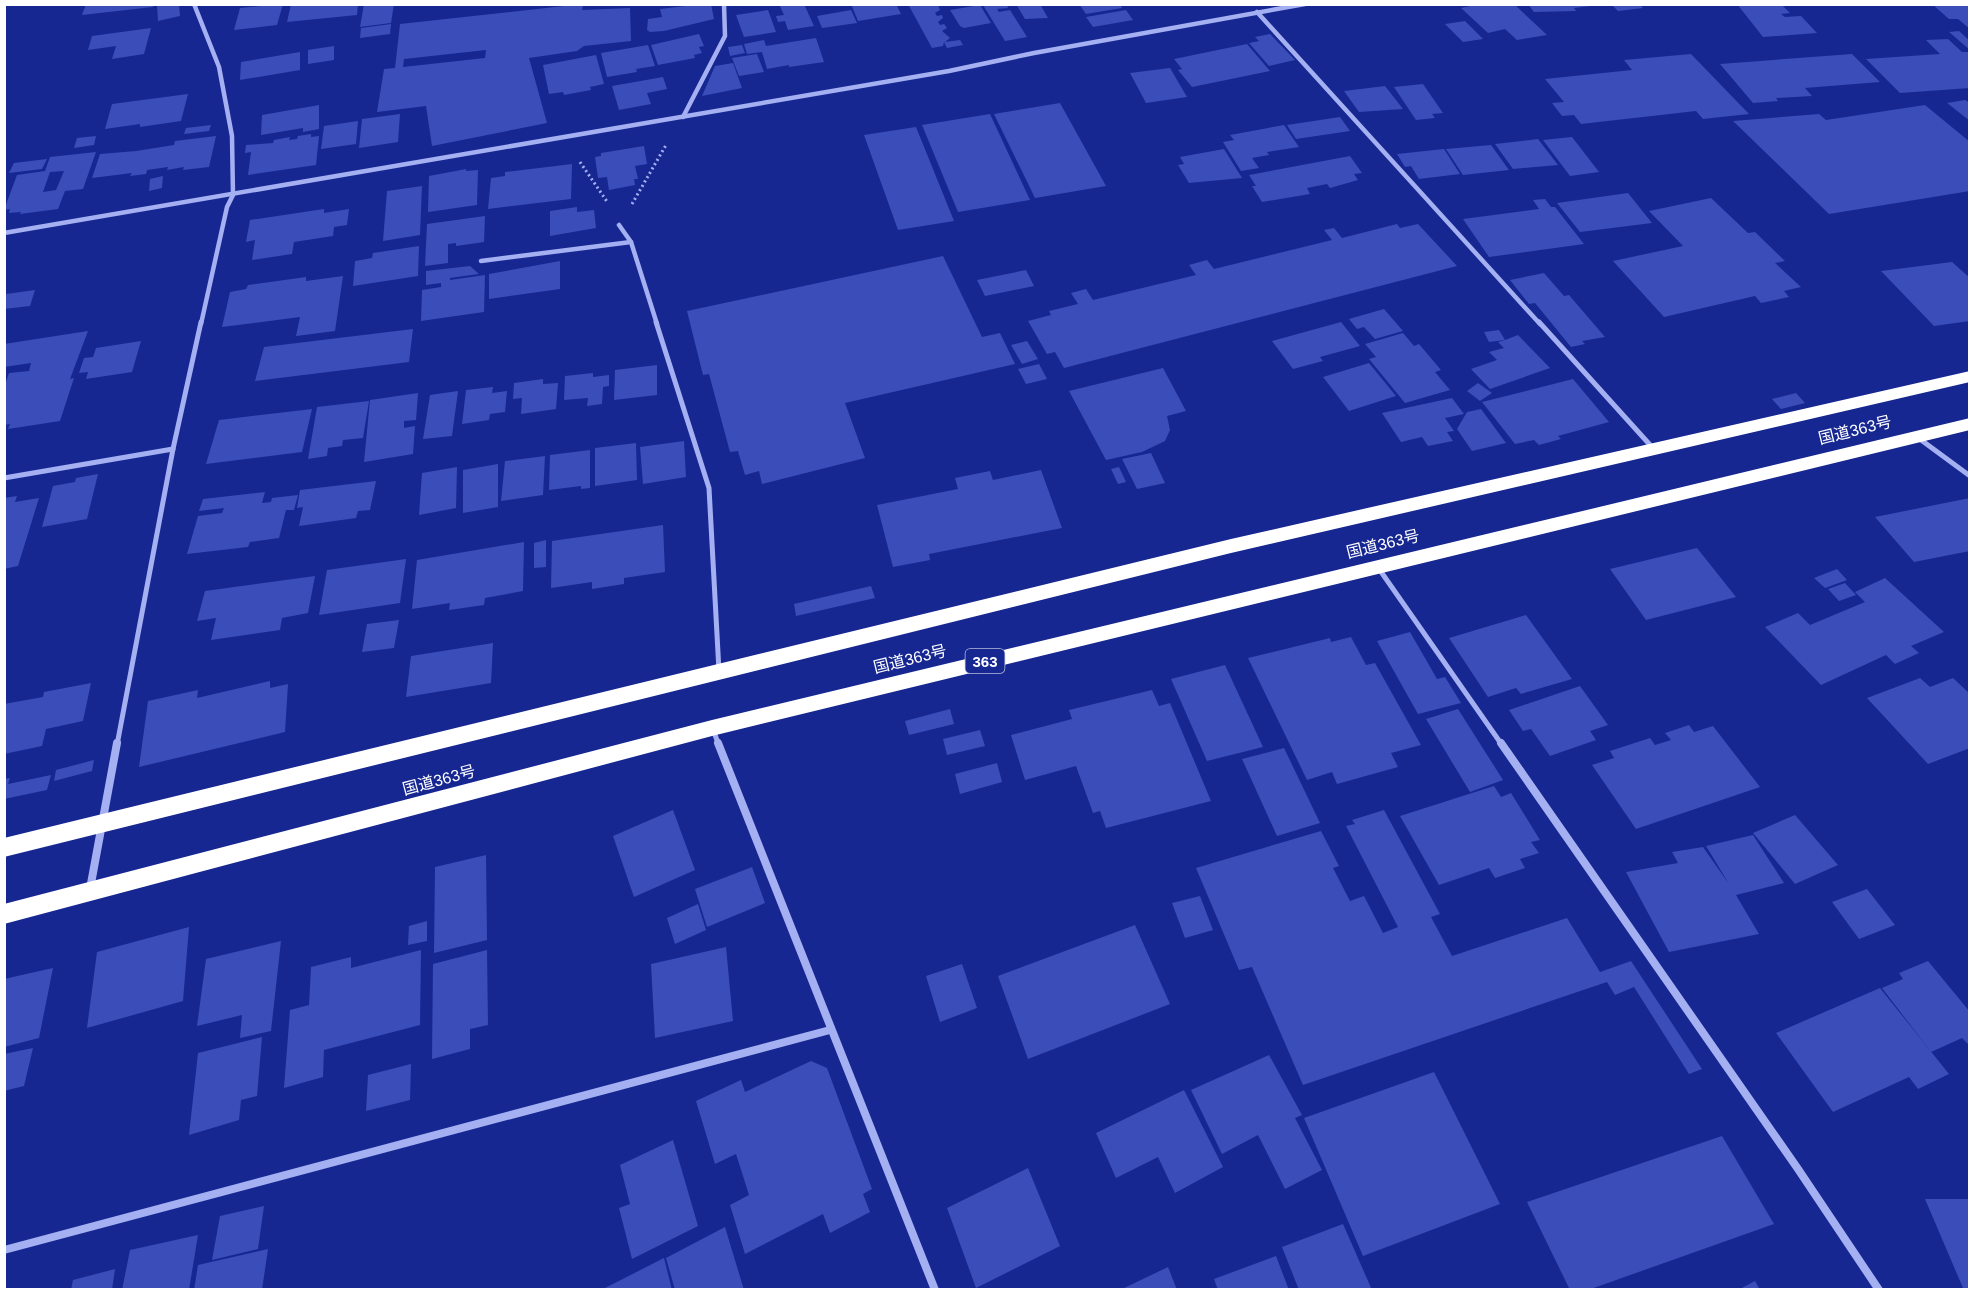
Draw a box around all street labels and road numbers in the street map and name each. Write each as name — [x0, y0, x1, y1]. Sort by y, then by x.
street label: 国道363号 — [1817, 413, 1893, 447]
street label: 国道363号 — [1345, 527, 1421, 561]
street label: 国道363号 — [872, 642, 948, 676]
road number: 363 — [966, 649, 1004, 673]
street label: 国道363号 — [401, 762, 477, 798]

